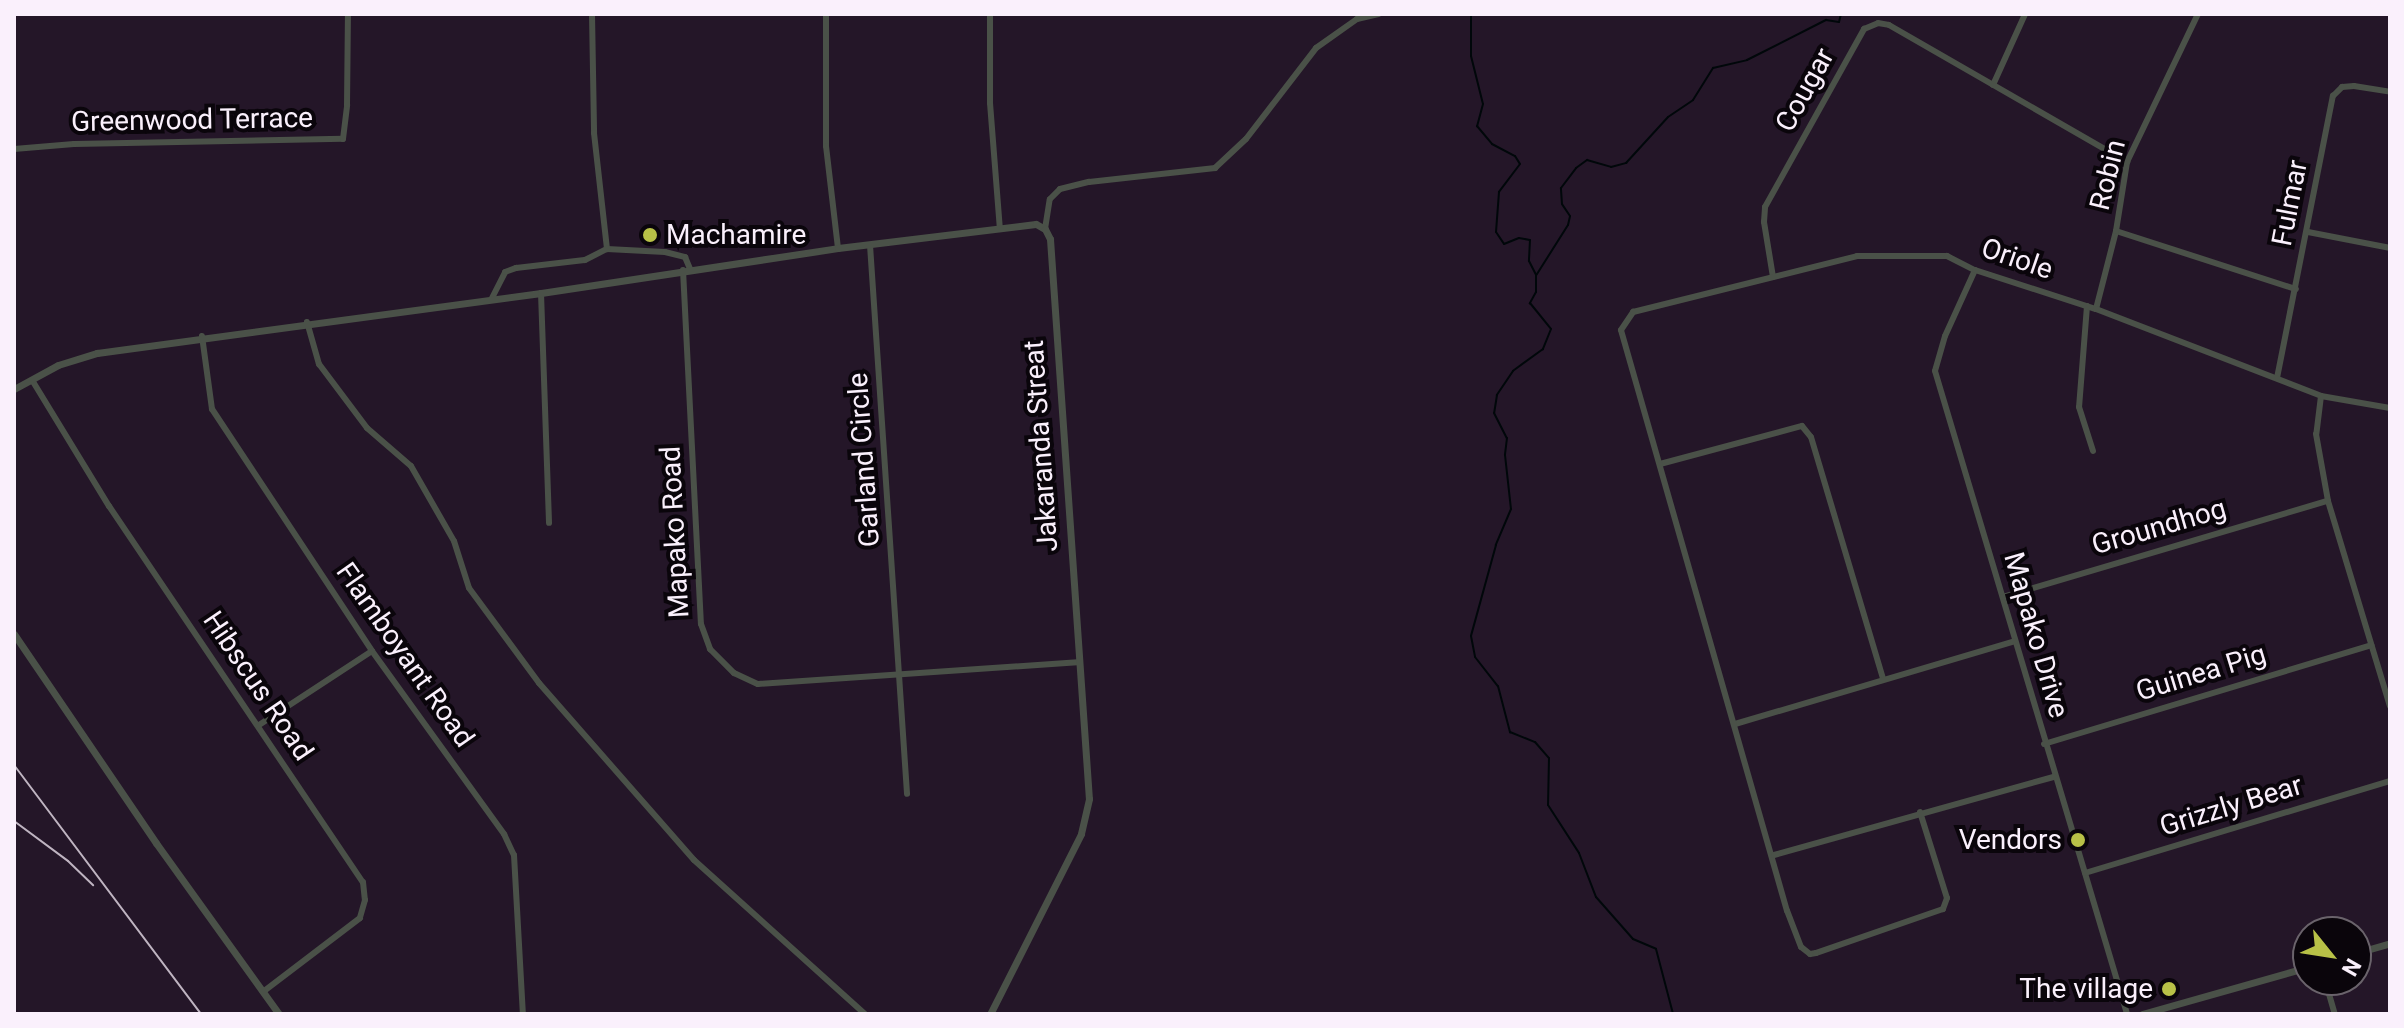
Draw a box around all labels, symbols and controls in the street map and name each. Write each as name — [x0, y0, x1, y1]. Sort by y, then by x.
street label: Cougar — [1768, 42, 1842, 138]
street label: Greenwood Terrace — [70, 101, 314, 139]
street label: Robin — [2083, 136, 2133, 214]
street label: Fulmar — [2265, 157, 2315, 249]
place label: Machamire — [666, 218, 806, 252]
marker: Machamire — [641, 226, 659, 244]
street label: Oriole — [1977, 231, 2057, 287]
street label: Jakaranda Streat — [1017, 339, 1065, 553]
street label: Garland Circle — [841, 372, 887, 548]
street label: Mapako Road — [654, 445, 696, 619]
street label: Groundhog — [2088, 492, 2230, 562]
street label: Mapako Drive — [1996, 548, 2076, 722]
street label: Flamboyant Road — [329, 556, 481, 754]
street label: Hibscus Road — [196, 605, 320, 767]
street label: Guinea Pig — [2132, 637, 2270, 709]
street label: Grizzly Bear — [2156, 768, 2306, 844]
place label: Vendors — [1959, 823, 2062, 857]
marker: Vendors — [2069, 831, 2087, 849]
north arrow — [2292, 916, 2372, 996]
text: N — [2337, 954, 2366, 980]
place label: The village — [2019, 972, 2153, 1006]
marker: The village — [2160, 980, 2178, 998]

